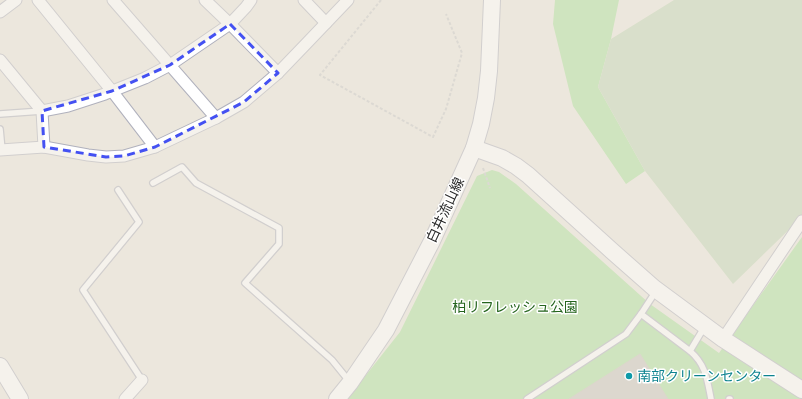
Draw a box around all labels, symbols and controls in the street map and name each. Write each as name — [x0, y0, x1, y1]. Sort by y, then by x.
street label: 白井流山線 — [421, 174, 469, 246]
park label: 柏リフレッシュ公園 — [452, 297, 578, 317]
place label: 南部クリーンセンター — [637, 366, 776, 386]
marker: 南部クリーンセンター — [624, 371, 634, 381]

